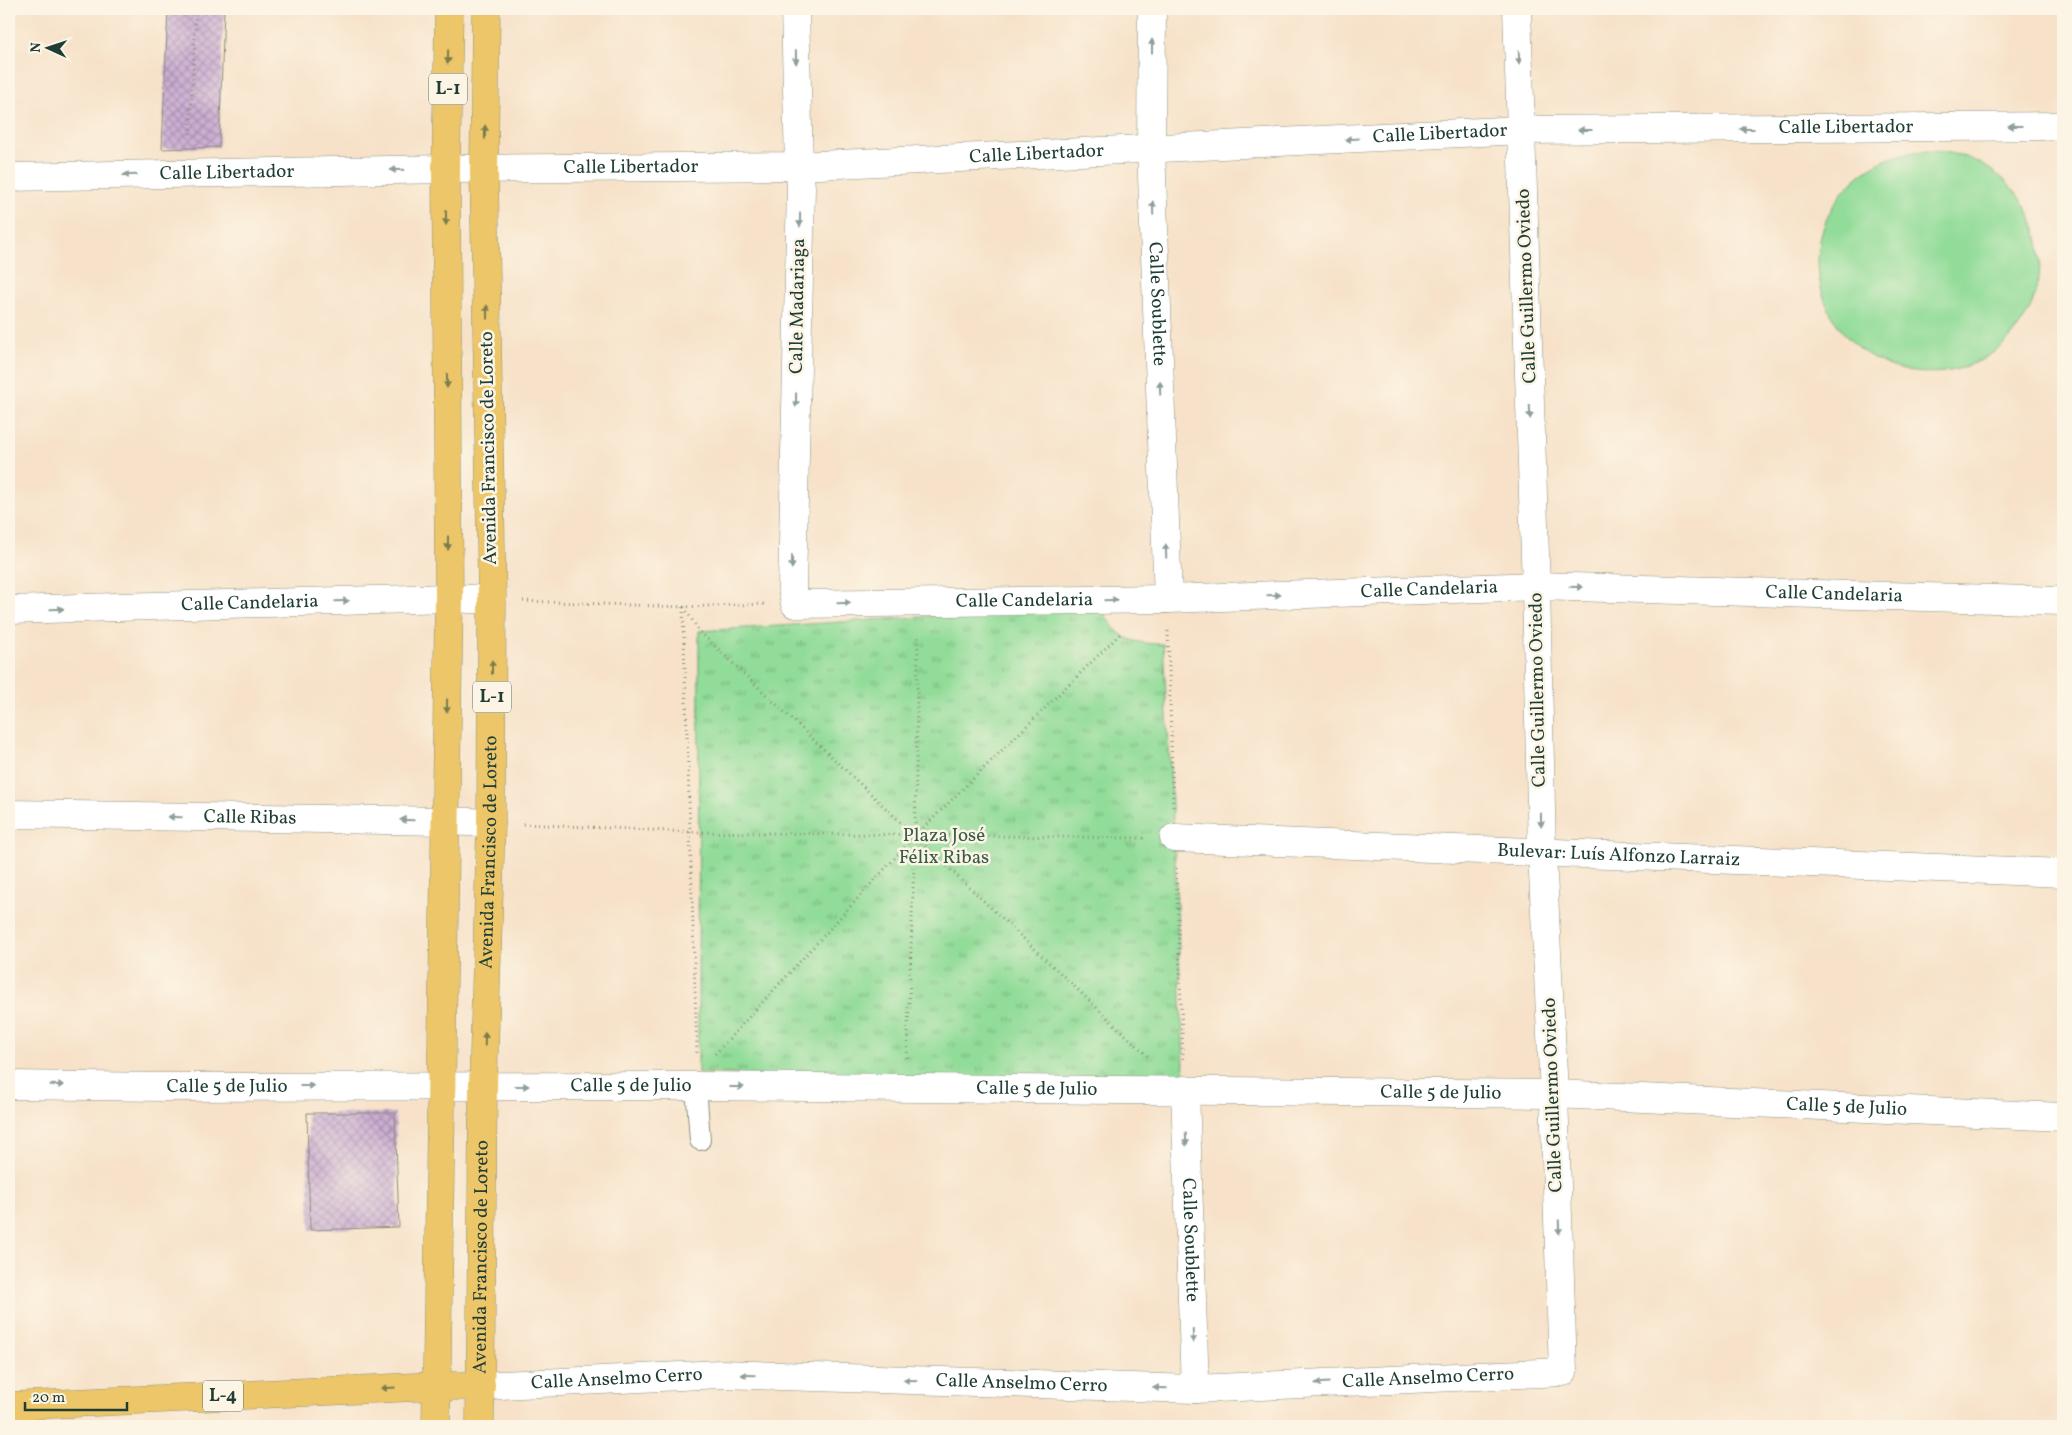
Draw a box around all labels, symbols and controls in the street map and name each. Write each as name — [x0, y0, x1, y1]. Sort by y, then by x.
north arrow — [22, 22, 72, 72]
one-way arrow — [1148, 38, 1156, 54]
text: N — [27, 42, 46, 53]
one-way arrow — [444, 50, 452, 66]
one-way arrow — [792, 50, 800, 66]
one-way arrow — [1515, 50, 1523, 66]
road number: L-1 — [429, 74, 467, 105]
street label: Calle Libertador — [1779, 114, 1914, 141]
street label: Calle Libertador — [1372, 118, 1508, 150]
one-way arrow — [2006, 122, 2022, 130]
one-way arrow — [481, 124, 489, 140]
one-way arrow — [1739, 125, 1755, 133]
one-way arrow — [1576, 126, 1592, 134]
one-way arrow — [1344, 135, 1360, 143]
street label: Calle Libertador — [969, 138, 1105, 171]
street label: Calle Libertador — [563, 154, 698, 181]
street label: Calle Libertador — [159, 159, 295, 187]
one-way arrow — [389, 166, 405, 174]
one-way arrow — [122, 171, 138, 179]
street label: Calle Guillermo Oviedo — [1511, 188, 1543, 384]
one-way arrow — [1149, 200, 1157, 216]
one-way arrow — [442, 210, 450, 226]
one-way arrow — [796, 212, 804, 228]
street label: Calle Madariaga — [784, 238, 812, 374]
street label: Calle Soublette — [1142, 241, 1172, 366]
one-way arrow — [483, 304, 491, 320]
street label: Avenida Francisco de Loreto — [474, 331, 504, 565]
one-way arrow — [443, 373, 451, 389]
one-way arrow — [1156, 380, 1164, 396]
one-way arrow — [792, 392, 800, 408]
one-way arrow — [1527, 405, 1535, 421]
one-way arrow — [444, 535, 452, 551]
one-way arrow — [1161, 542, 1169, 558]
one-way arrow — [788, 554, 796, 570]
street label: Calle Candelaria — [1360, 574, 1498, 605]
street label: Calle Candelaria — [1765, 580, 1903, 609]
one-way arrow — [1568, 583, 1584, 591]
street label: Calle Candelaria — [956, 587, 1093, 615]
street label: Calle Candelaria — [181, 589, 319, 618]
one-way arrow — [1266, 591, 1282, 599]
street label: Calle Guillermo Oviedo — [1523, 592, 1553, 788]
one-way arrow — [1104, 596, 1120, 604]
one-way arrow — [335, 597, 351, 605]
one-way arrow — [836, 599, 852, 607]
one-way arrow — [50, 605, 66, 613]
one-way arrow — [488, 659, 496, 675]
road number: L-1 — [473, 682, 511, 712]
one-way arrow — [443, 698, 451, 714]
street label: Avenida Francisco de Loreto — [474, 735, 504, 969]
street label: Calle Ribas — [203, 804, 297, 832]
one-way arrow — [1537, 812, 1545, 828]
one-way arrow — [167, 813, 183, 821]
one-way arrow — [399, 816, 415, 824]
park label: Plaza José Félix Ribas — [899, 823, 989, 871]
street label: Bulevar: Luís Alfonzo Larraiz — [1497, 838, 1741, 873]
street label: Calle Guillermo Oviedo — [1537, 997, 1569, 1193]
one-way arrow — [481, 1031, 489, 1047]
street label: Calle 5 de Julio — [570, 1073, 692, 1099]
street label: Calle 5 de Julio — [166, 1074, 288, 1100]
street label: Calle 5 de Julio — [976, 1076, 1098, 1103]
street label: Calle 5 de Julio — [1380, 1079, 1502, 1107]
one-way arrow — [50, 1082, 66, 1090]
one-way arrow — [300, 1082, 316, 1090]
one-way arrow — [515, 1082, 531, 1090]
one-way arrow — [730, 1083, 746, 1091]
street label: Calle 5 de Julio — [1786, 1092, 1908, 1123]
one-way arrow — [1183, 1131, 1191, 1147]
street label: Avenida Francisco de Loreto — [467, 1140, 496, 1374]
street label: Calle Soublette — [1175, 1177, 1205, 1302]
one-way arrow — [1555, 1219, 1563, 1235]
one-way arrow — [1190, 1328, 1198, 1344]
street label: Calle Anselmo Cerro — [1342, 1361, 1515, 1395]
street label: Calle Anselmo Cerro — [530, 1362, 703, 1396]
street label: Calle Anselmo Cerro — [935, 1368, 1108, 1399]
one-way arrow — [740, 1370, 756, 1378]
one-way arrow — [902, 1375, 918, 1383]
one-way arrow — [1314, 1379, 1330, 1387]
scale bar — [25, 1380, 128, 1412]
road number: L-4 — [203, 1380, 243, 1412]
one-way arrow — [1152, 1383, 1168, 1391]
one-way arrow — [380, 1385, 396, 1393]
text: 20 m — [32, 1388, 65, 1409]

